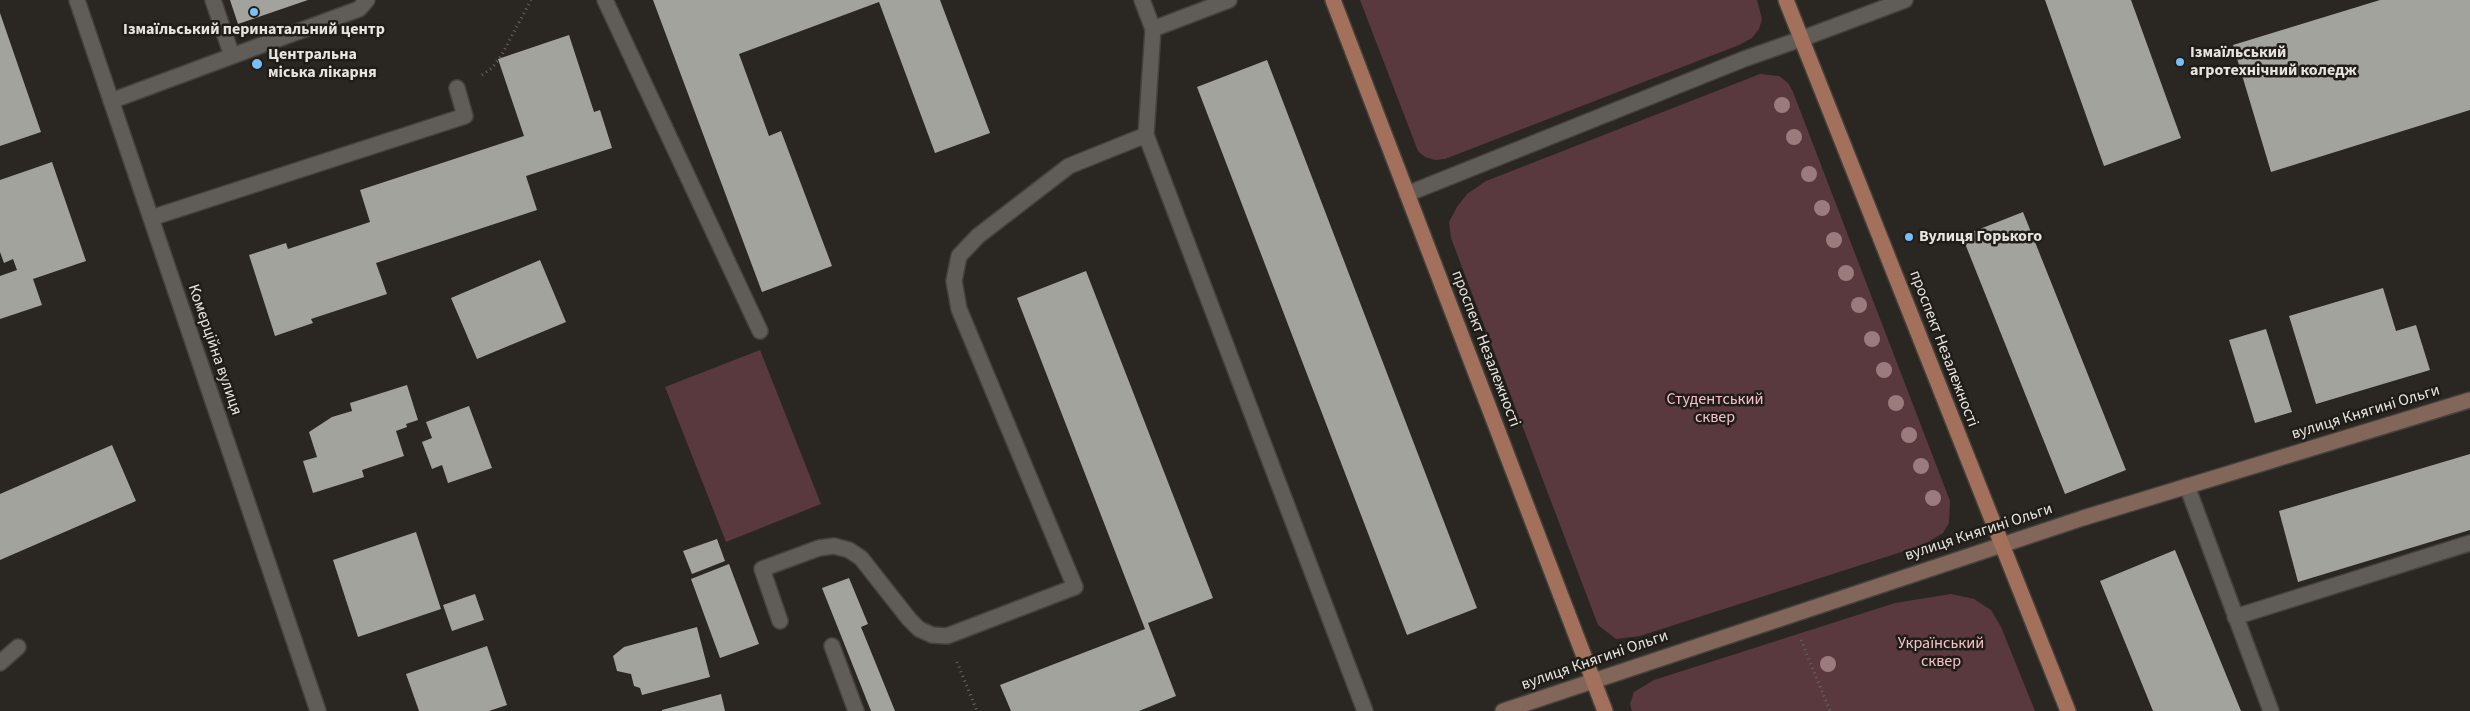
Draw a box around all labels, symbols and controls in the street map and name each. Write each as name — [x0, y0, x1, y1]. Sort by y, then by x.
marker: Ізмаїльський перинатальний центр — [248, 6, 260, 18]
place label: Ізмаїльський перинатальний центр — [123, 20, 385, 40]
place label: Ізмаїльський агротехнічний коледж — [2190, 43, 2357, 81]
place label: Центральна міська лікарня — [268, 45, 377, 83]
marker: Ізмаїльський агротехнічний коледж — [2174, 56, 2186, 68]
marker: Центральна міська лікарня — [250, 57, 264, 71]
place label: Вулиця Горького — [1919, 227, 2042, 247]
marker: Вулиця Горького — [1903, 231, 1915, 243]
street label: проспект Незалежності — [1446, 268, 1524, 430]
street label: проспект Незалежності — [1904, 268, 1982, 430]
street label: Комерційна вулиця — [183, 282, 245, 418]
street label: вулиця Княгині Ольги — [2290, 381, 2442, 445]
park label: Студентський сквер — [1666, 390, 1764, 428]
street label: вулиця Княгині Ольги — [1903, 500, 2055, 566]
street label: вулиця Княгині Ольги — [1519, 627, 1671, 695]
park label: Український сквер — [1898, 634, 1984, 672]

